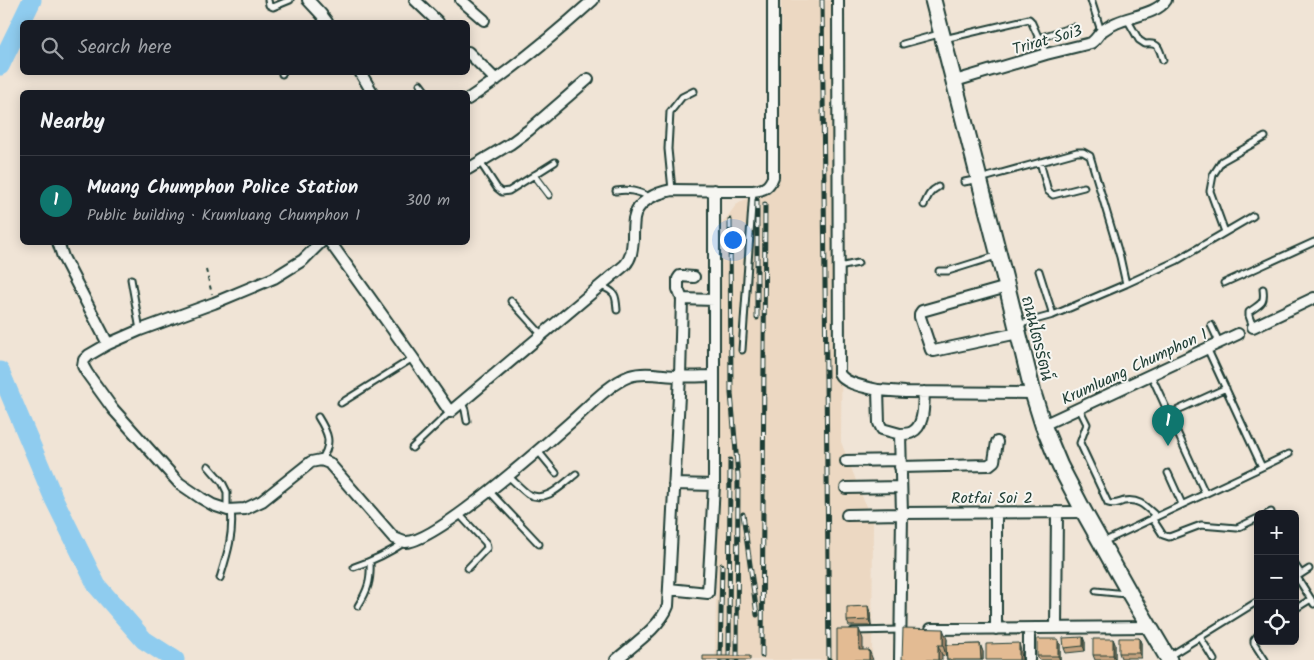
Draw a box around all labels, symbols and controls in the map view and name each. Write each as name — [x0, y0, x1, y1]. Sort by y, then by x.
street label: Trirat Soi3 — [1009, 19, 1085, 62]
search box — [20, 20, 470, 75]
text: Search here — [78, 33, 172, 63]
icon: search — [38, 34, 66, 62]
text: Nearby — [40, 106, 105, 139]
text: Muang Chumphon Police Station — [87, 173, 358, 203]
text: 1 — [54, 188, 58, 213]
text: 300 m — [406, 188, 450, 213]
text: Public building · Krumluang Chumphon 1 — [87, 203, 360, 228]
your location — [720, 227, 746, 253]
street label: ถนนไตรรัตน์ — [1014, 293, 1059, 384]
street label: Krumluang Chumphon 1 — [1057, 322, 1212, 412]
pin: 1 — [1152, 405, 1184, 446]
street label: Rotfai Soi 2 — [951, 486, 1033, 511]
map controls — [1254, 510, 1299, 645]
button: + — [1254, 510, 1299, 555]
button: − — [1254, 555, 1299, 600]
button: locate — [1254, 600, 1299, 645]

